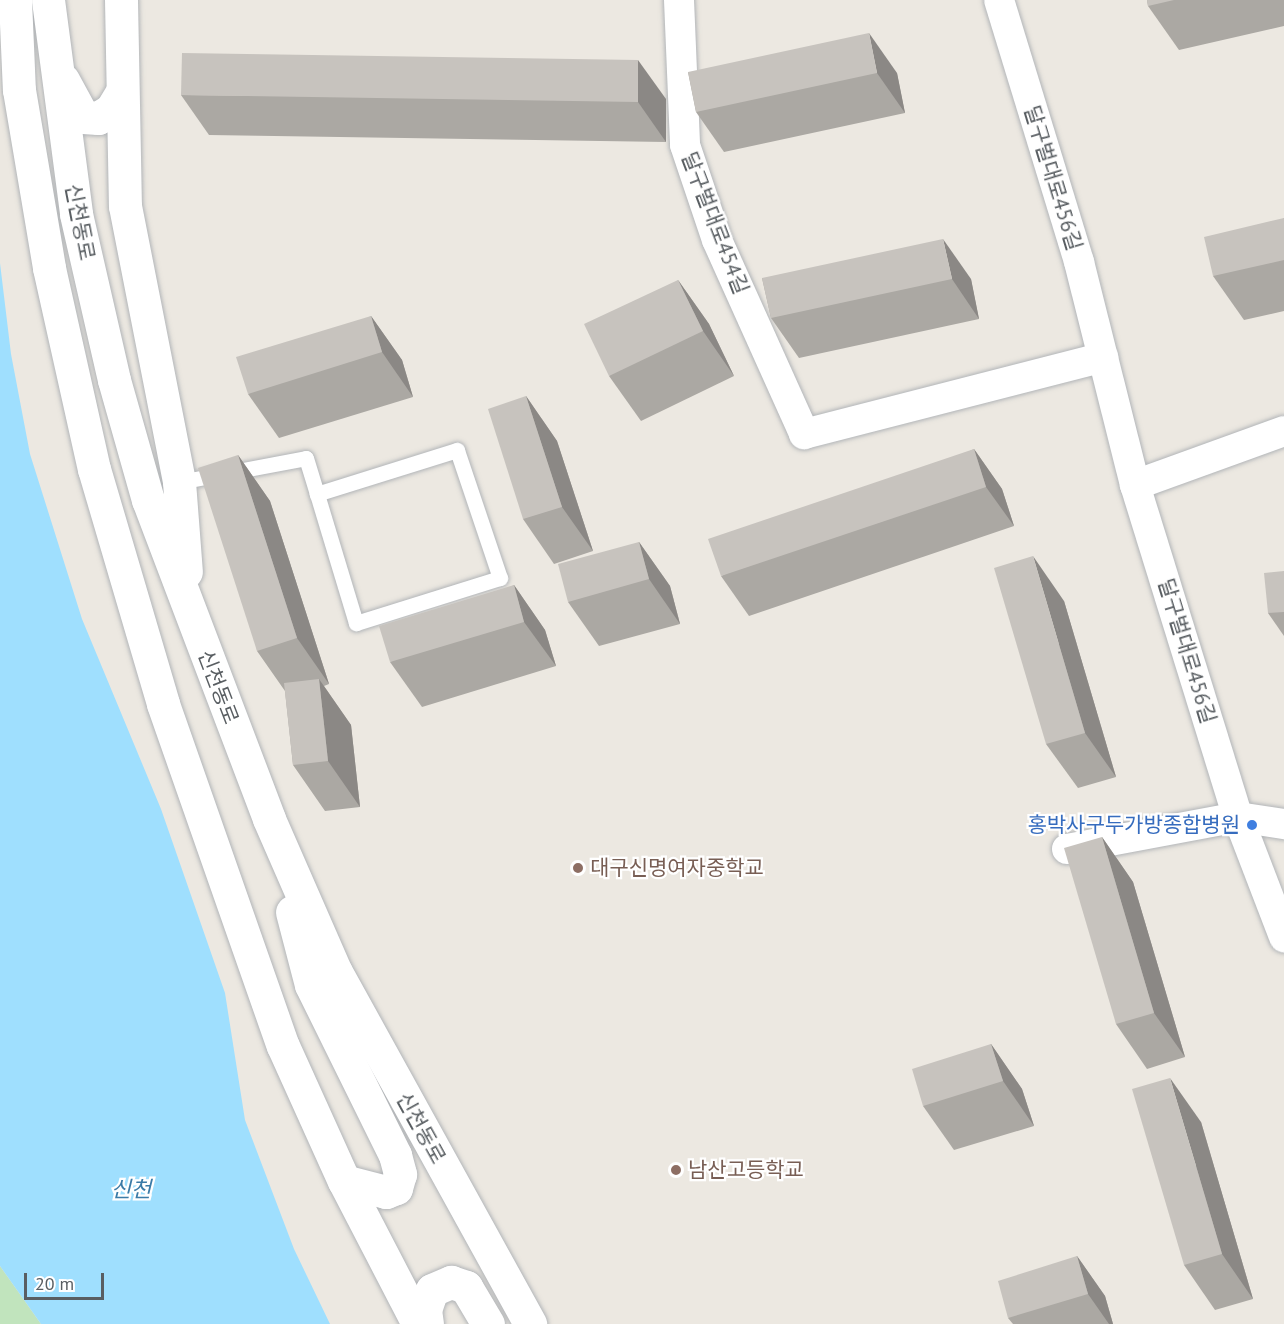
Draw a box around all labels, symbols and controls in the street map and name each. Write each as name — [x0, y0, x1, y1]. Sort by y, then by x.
street label: 달구벌대로456길 — [1019, 102, 1087, 254]
street label: 달구벌대로454길 — [676, 148, 754, 298]
street label: 신천동로 — [60, 182, 100, 262]
street label: 달구벌대로456길 — [1153, 575, 1221, 727]
street label: 신천동로 — [192, 646, 244, 728]
place label: 홍박사구두가방종합병원 — [1027, 812, 1240, 838]
marker: 홍박사구두가방종합병원 — [1245, 818, 1259, 832]
place label: 대구신명여자중학교 — [590, 855, 764, 881]
marker: 대구신명여자중학교 — [571, 861, 585, 875]
street label: 신천동로 — [391, 1088, 451, 1168]
place label: 남산고등학교 — [688, 1157, 804, 1183]
marker: 남산고등학교 — [669, 1163, 683, 1177]
water label: 신천 — [111, 1177, 151, 1203]
scale bar — [27, 1261, 106, 1299]
text: 20 m — [35, 1272, 74, 1295]

